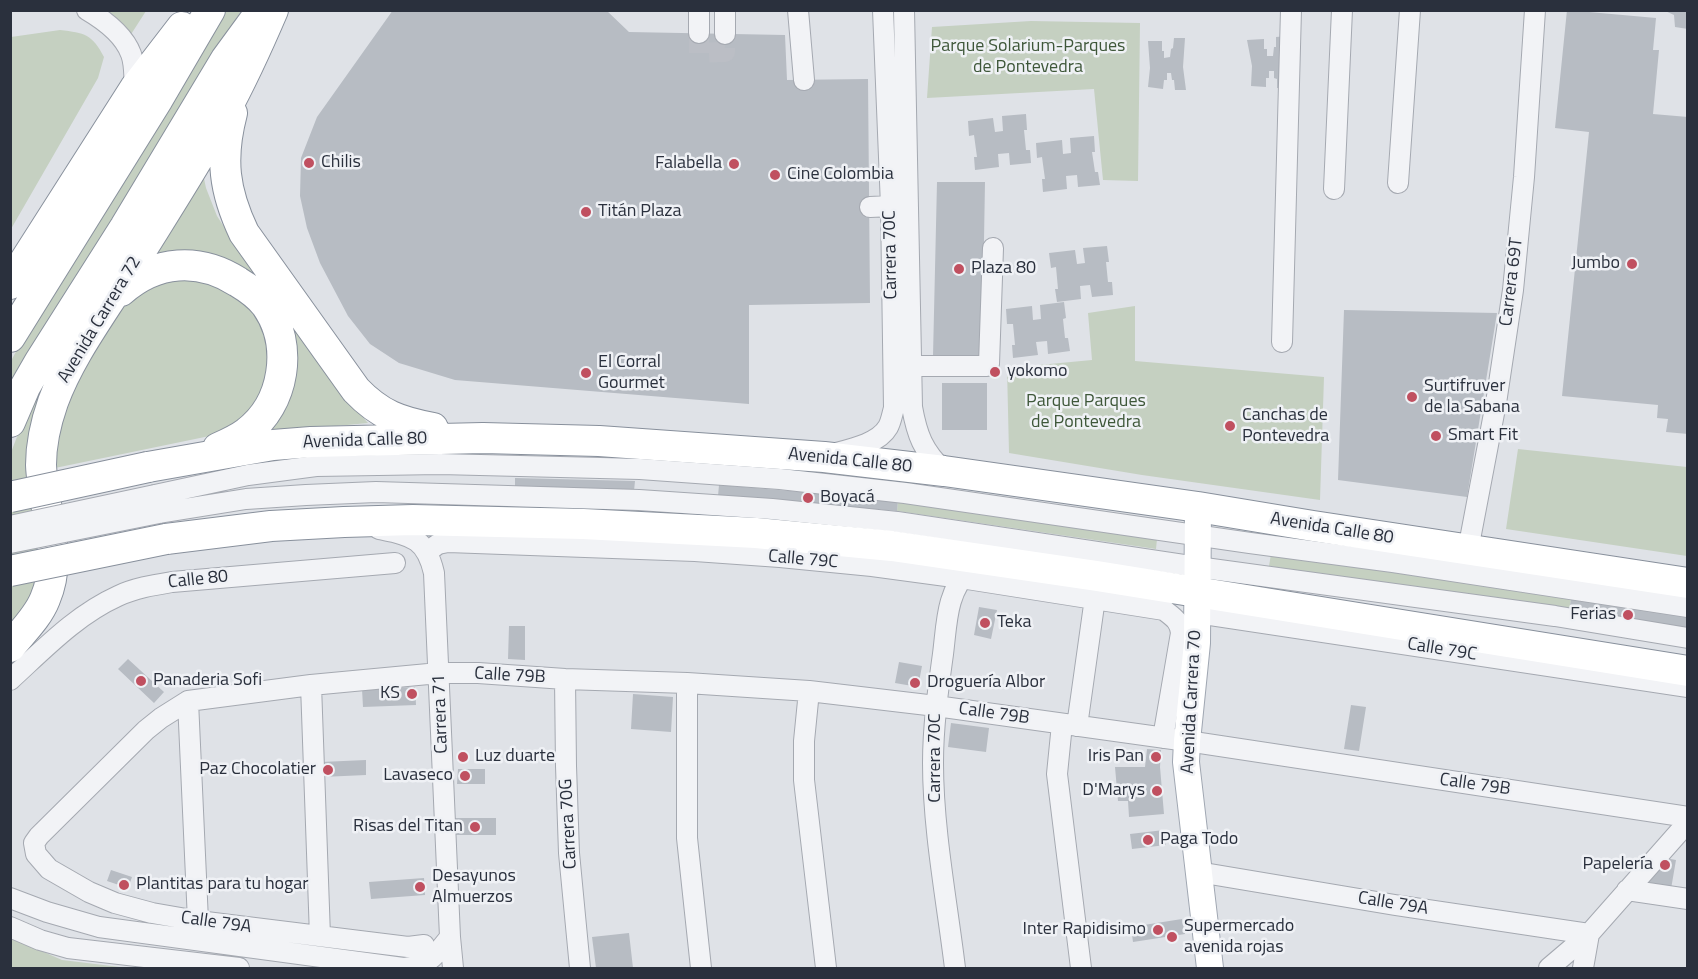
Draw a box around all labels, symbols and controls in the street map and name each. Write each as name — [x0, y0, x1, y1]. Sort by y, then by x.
park label: Parque Solarium-Parques de Pontevedra — [931, 36, 1125, 78]
place label: Chilis — [321, 152, 361, 174]
place label: Falabella — [655, 153, 722, 175]
marker: Chilis — [302, 156, 316, 170]
marker: Falabella — [727, 157, 741, 171]
place label: Cine Colombia — [787, 164, 894, 186]
marker: Cine Colombia — [768, 168, 782, 182]
place label: Titán Plaza — [598, 201, 681, 223]
marker: Titán Plaza — [579, 205, 593, 219]
street label: Carrera 70C — [879, 210, 903, 300]
street label: Carrera 69T — [1496, 237, 1528, 327]
street label: Avenida Carrera 72 — [54, 253, 146, 387]
place label: Jumbo — [1571, 253, 1620, 275]
marker: Jumbo — [1625, 257, 1639, 271]
place label: Plaza 80 — [971, 258, 1036, 280]
marker: Plaza 80 — [952, 262, 966, 276]
place label: El Corral Gourmet — [598, 352, 665, 394]
place label: yokomo — [1007, 361, 1067, 383]
marker: yokomo — [988, 365, 1002, 379]
marker: El Corral Gourmet — [579, 366, 593, 380]
place label: Surtifruver de la Sabana — [1424, 376, 1520, 418]
marker: Surtifruver de la Sabana — [1405, 390, 1419, 404]
park label: Parque Parques de Pontevedra — [1026, 391, 1146, 434]
place label: Canchas de Pontevedra — [1242, 405, 1329, 448]
marker: Canchas de Pontevedra — [1223, 419, 1237, 433]
place label: Smart Fit — [1448, 425, 1518, 447]
street label: Avenida Calle 80 — [302, 428, 428, 454]
marker: Smart Fit — [1429, 429, 1443, 443]
street label: Avenida Calle 80 — [787, 444, 913, 478]
place label: Boyacá — [820, 487, 875, 509]
marker: Boyacá — [801, 491, 815, 505]
street label: Avenida Calle 80 — [1269, 509, 1395, 549]
street label: Calle 79C — [767, 546, 839, 574]
street label: Calle 80 — [167, 566, 229, 594]
place label: Ferias — [1570, 604, 1616, 626]
marker: Ferias — [1621, 608, 1635, 622]
place label: Teka — [997, 612, 1032, 634]
marker: Teka — [978, 616, 992, 630]
street label: Avenida Carrera 70 — [1177, 630, 1207, 774]
street label: Calle 79C — [1406, 634, 1478, 666]
street label: Calle 79B — [474, 663, 546, 689]
place label: Panaderia Sofi — [153, 670, 262, 692]
place label: Droguería Albor — [927, 672, 1045, 694]
marker: Panaderia Sofi — [134, 674, 148, 688]
street label: Carrera 71 — [429, 674, 453, 754]
marker: Droguería Albor — [908, 676, 922, 690]
place label: KS — [380, 683, 400, 705]
marker: KS — [405, 687, 419, 701]
street label: Calle 79B — [957, 698, 1031, 730]
street label: Carrera 70C — [925, 713, 947, 803]
place label: Luz duarte — [475, 746, 555, 768]
place label: Iris Pan — [1088, 746, 1144, 768]
marker: Luz duarte — [456, 750, 470, 764]
marker: Iris Pan — [1149, 750, 1163, 764]
place label: Paz Chocolatier — [199, 759, 316, 781]
marker: Paz Chocolatier — [321, 763, 335, 777]
place label: Lavaseco — [383, 765, 453, 787]
marker: Lavaseco — [458, 769, 472, 783]
street label: Calle 79B — [1438, 769, 1512, 801]
street label: Carrera 70G — [556, 778, 582, 870]
place label: D'Marys — [1082, 780, 1145, 802]
marker: D'Marys — [1150, 784, 1164, 798]
place label: Risas del Titan — [353, 816, 463, 838]
marker: Risas del Titan — [468, 820, 482, 834]
place label: Paga Todo — [1160, 829, 1238, 851]
marker: Paga Todo — [1141, 833, 1155, 847]
place label: Papelería — [1582, 854, 1653, 876]
marker: Papelería — [1658, 858, 1672, 872]
place label: Desayunos Almuerzos — [432, 866, 516, 908]
place label: Plantitas para tu hogar — [136, 874, 309, 896]
marker: Plantitas para tu hogar — [117, 878, 131, 892]
marker: Desayunos Almuerzos — [413, 880, 427, 894]
street label: Calle 79A — [1356, 888, 1430, 920]
street label: Calle 79A — [179, 907, 253, 939]
place label: Supermercado avenida rojas — [1184, 916, 1294, 958]
place label: Inter Rapidisimo — [1023, 919, 1146, 941]
marker: Inter Rapidisimo — [1151, 923, 1165, 937]
marker: Supermercado avenida rojas — [1165, 930, 1179, 944]

